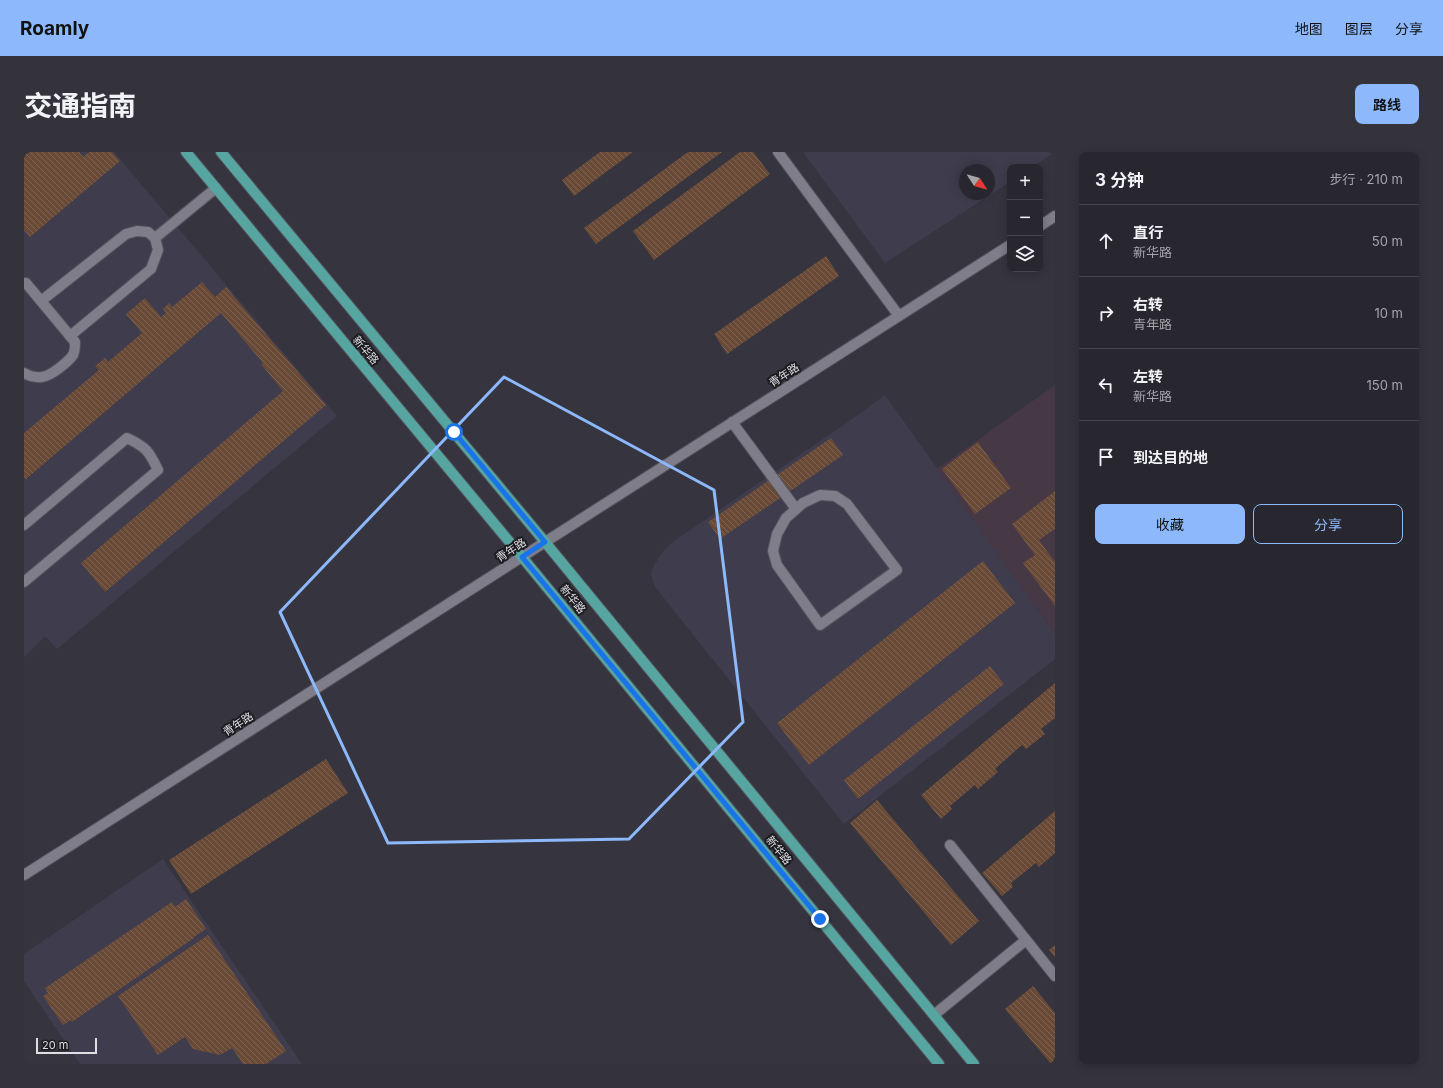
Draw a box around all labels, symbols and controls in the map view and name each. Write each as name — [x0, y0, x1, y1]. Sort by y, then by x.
text: Roamly — [20, 17, 89, 40]
text: 地图 — [1295, 20, 1323, 37]
text: 图层 — [1345, 20, 1373, 37]
text: 分享 — [1395, 20, 1423, 37]
button: 路线 — [1355, 84, 1419, 124]
text: 交通指南 — [24, 89, 136, 123]
north arrow — [959, 164, 995, 200]
map controls — [1007, 164, 1043, 272]
button: + — [1007, 164, 1043, 200]
text: 3 分钟 — [1095, 170, 1144, 190]
text: 步行 · 210 m — [1329, 171, 1403, 187]
button: − — [1007, 200, 1043, 236]
text: 直行 — [1133, 223, 1163, 242]
icon: ahead — [1095, 230, 1117, 252]
text: 50 m — [1372, 233, 1403, 249]
button: layers — [1007, 236, 1043, 272]
text: 新华路 — [1133, 244, 1172, 260]
text: 右转 — [1133, 295, 1163, 314]
icon: right — [1095, 302, 1117, 324]
text: 10 m — [1374, 305, 1403, 321]
text: 青年路 — [1133, 316, 1172, 332]
street label: 新华路 — [350, 333, 382, 367]
street label: 青年路 — [766, 360, 802, 390]
text: 左转 — [1133, 367, 1163, 386]
icon: left — [1095, 374, 1117, 396]
text: 150 m — [1367, 377, 1403, 393]
text: 新华路 — [1133, 388, 1172, 404]
route start — [445, 423, 463, 441]
icon: arrive — [1095, 446, 1117, 468]
text: 到达目的地 — [1133, 448, 1208, 467]
button: 收藏 — [1095, 504, 1245, 544]
button: 分享 — [1253, 504, 1403, 544]
street label: 青年路 — [493, 535, 529, 565]
street label: 新华路 — [557, 582, 589, 616]
street label: 青年路 — [220, 709, 256, 739]
street label: 新华路 — [763, 833, 795, 867]
route end — [811, 910, 829, 928]
scale bar — [36, 1036, 97, 1055]
text: 20 m — [42, 1038, 68, 1052]

